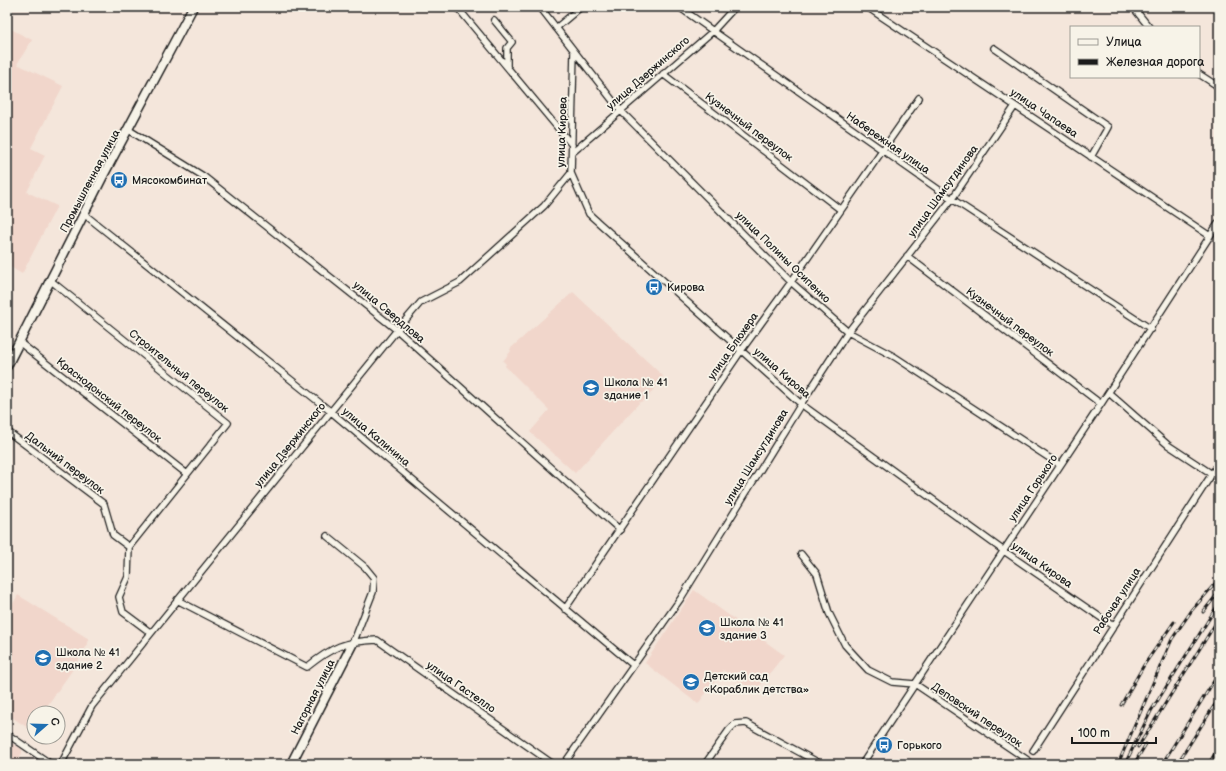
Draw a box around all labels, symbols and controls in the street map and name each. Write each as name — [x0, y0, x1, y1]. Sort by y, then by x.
legend — [1070, 26, 1200, 78]
street label: улица Дзержинского — [604, 33, 692, 112]
text: Улица — [1106, 35, 1142, 50]
text: Железная дорога — [1106, 55, 1204, 70]
street label: улица Чапаева — [1008, 86, 1081, 141]
street label: Кузнечный переулок — [703, 90, 796, 164]
street label: улица Кирова — [554, 96, 570, 168]
street label: Набережная улица — [844, 109, 933, 177]
street label: Промышленная улица — [57, 127, 123, 235]
street label: улица Шамсутдинова — [905, 142, 981, 239]
bus stop icon: Мясокомбинат — [109, 170, 129, 190]
place label: Мясокомбинат — [132, 174, 207, 187]
street label: улица Полины Осипенко — [733, 208, 833, 306]
bus stop icon: Кирова — [644, 277, 664, 297]
street label: улица Свердлова — [351, 278, 428, 346]
place label: Кирова — [667, 281, 705, 294]
street label: Кузнечный переулок — [964, 285, 1057, 359]
street label: улица Блюхера — [705, 309, 761, 382]
street label: Строительный переулок — [126, 327, 232, 415]
street label: улица Кирова — [751, 345, 813, 401]
street label: Краснодонский переулок — [54, 355, 164, 445]
place label: Школа № 41 здание 1 — [604, 376, 667, 402]
school or university icon: Школа № 41 здание 1 — [581, 378, 601, 398]
street label: улица Дзержинского — [252, 400, 328, 490]
street label: улица Калинина — [339, 405, 413, 469]
street label: улица Шамсутдинова — [721, 406, 791, 507]
street label: Дальний переулок — [23, 429, 107, 497]
street label: улица Горького — [1006, 452, 1060, 524]
street label: улица Кирова — [1009, 539, 1075, 591]
street label: Рабочая улица — [1091, 565, 1144, 637]
place label: Школа № 41 здание 3 — [720, 616, 783, 642]
school or university icon: Школа № 41 здание 3 — [697, 618, 717, 638]
place label: Школа № 41 здание 2 — [56, 646, 119, 672]
school or university icon: Школа № 41 здание 2 — [33, 648, 53, 668]
street label: Нагорная улица — [288, 657, 338, 737]
street label: улица Гастелло — [424, 658, 498, 716]
place label: Детский сад «Кораблик детства» — [704, 670, 809, 696]
school or university icon: Детский сад «Кораблик детства» — [681, 672, 701, 692]
street label: Деповский переулок — [929, 680, 1025, 750]
north arrow — [26, 705, 66, 745]
text: С — [48, 716, 62, 728]
scale bar — [1072, 719, 1156, 745]
text: 100 m — [1078, 726, 1110, 741]
bus stop icon: Горького — [874, 735, 894, 755]
place label: Горького — [897, 739, 942, 752]

